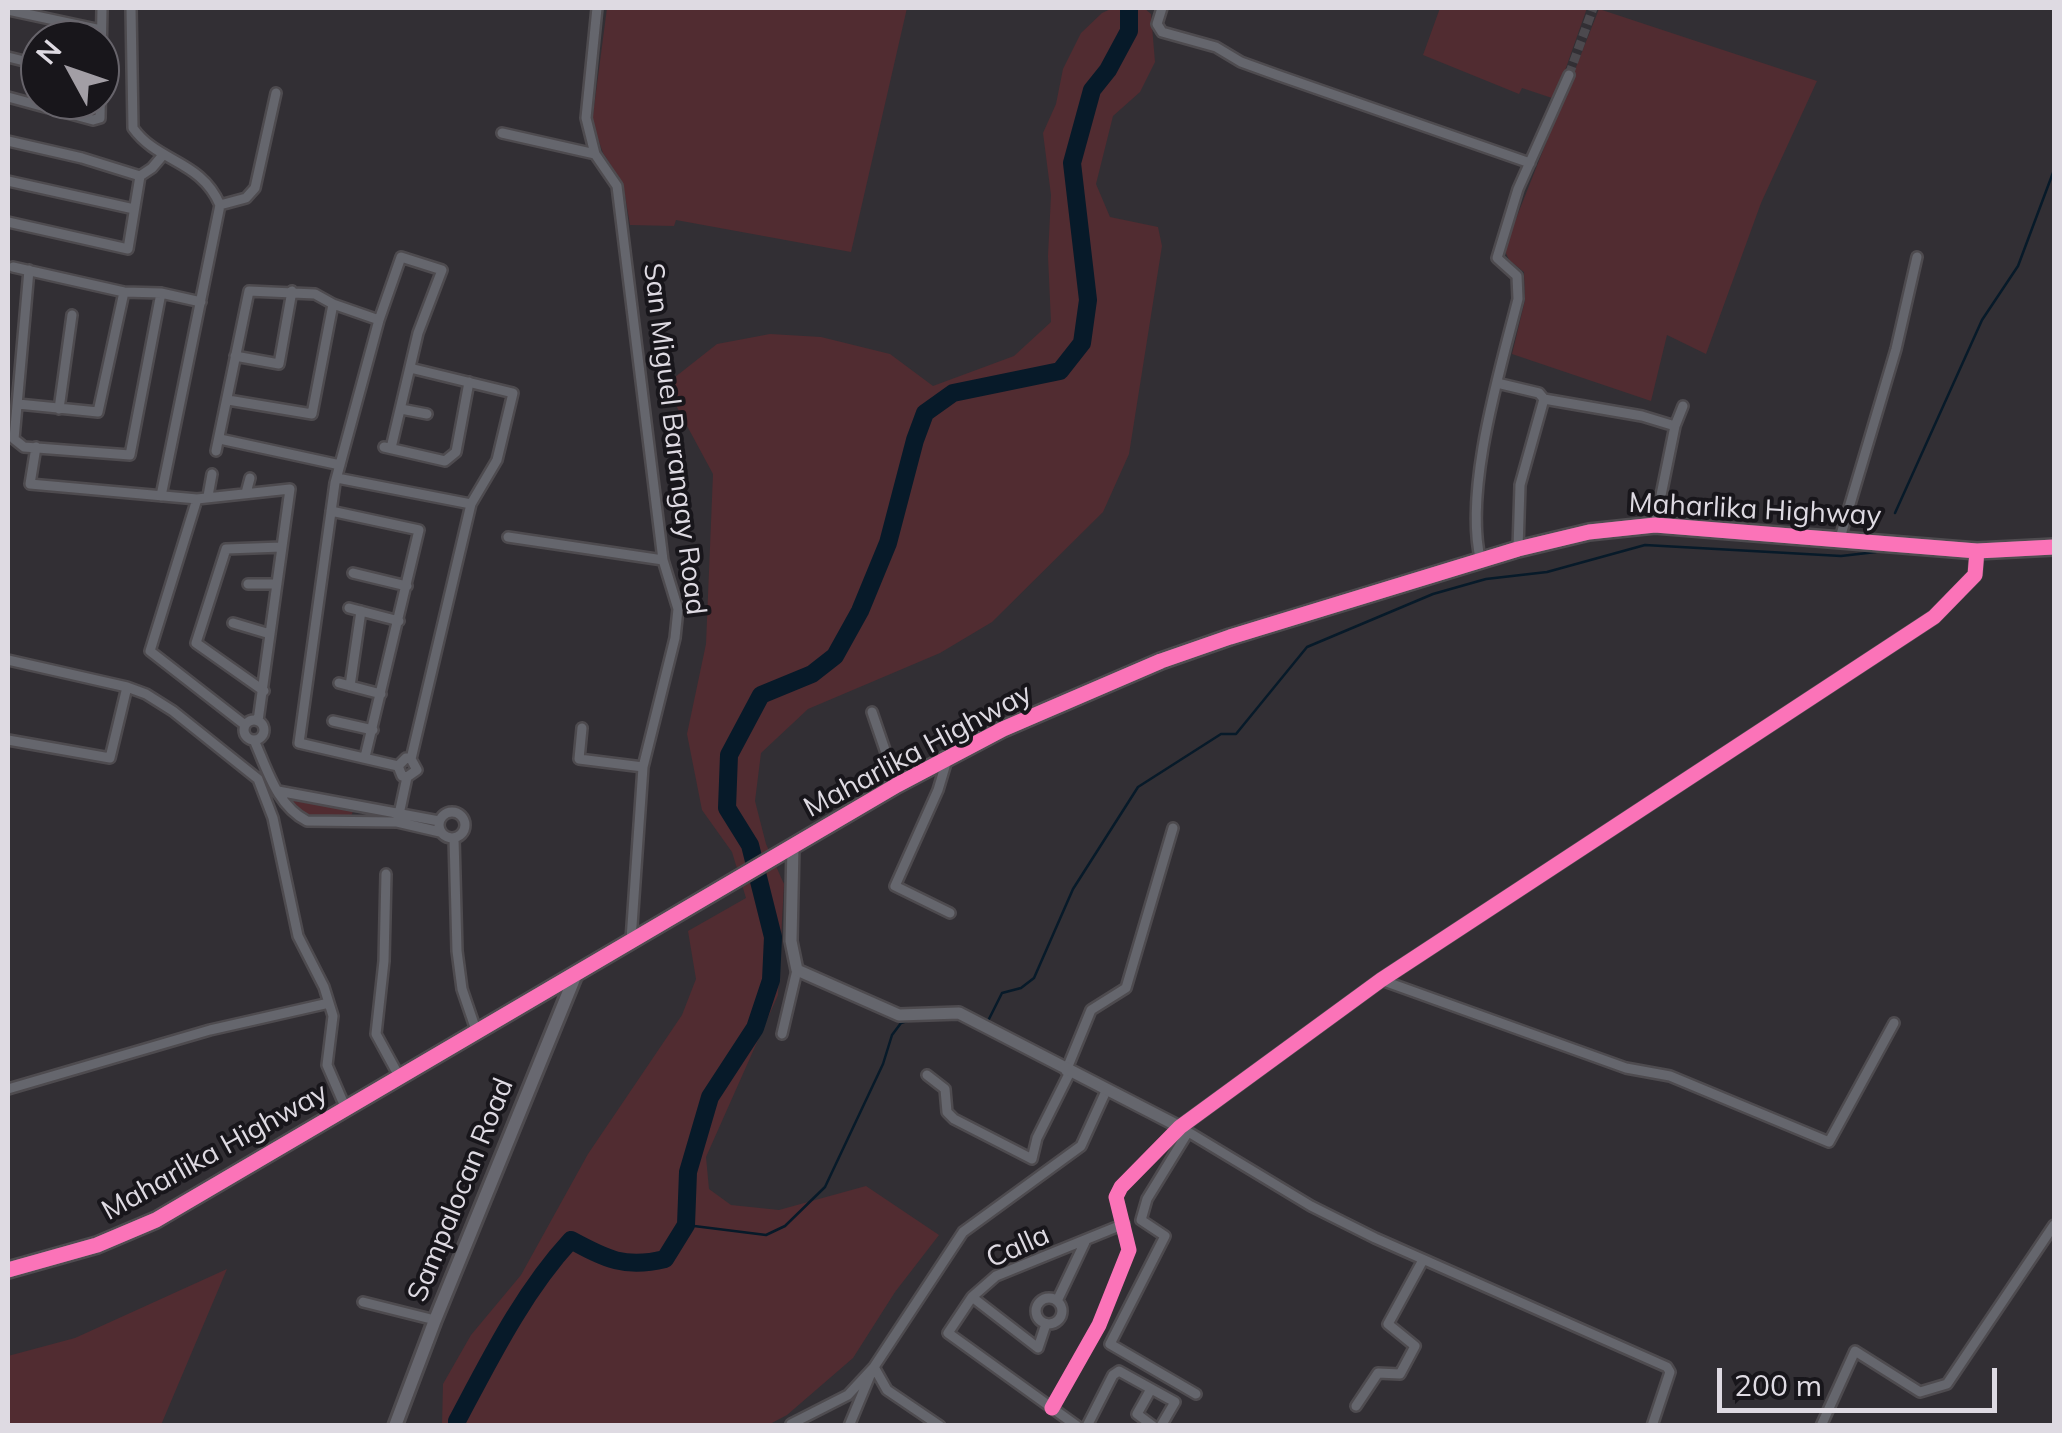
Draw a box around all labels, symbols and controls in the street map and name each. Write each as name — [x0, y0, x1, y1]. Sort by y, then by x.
north arrow — [20, 20, 120, 120]
text: N — [28, 32, 68, 71]
street label: San Miguel Barangay Road — [636, 261, 712, 617]
street label: Maharlika Highway — [1628, 487, 1882, 533]
street label: Maharlika Highway — [799, 677, 1037, 825]
street label: Sampalocan Road — [401, 1073, 521, 1307]
street label: Maharlika Highway — [96, 1076, 334, 1228]
street label: Calla — [981, 1218, 1055, 1276]
scale bar — [1722, 1348, 2002, 1410]
text: 200 m — [1734, 1366, 1822, 1404]

